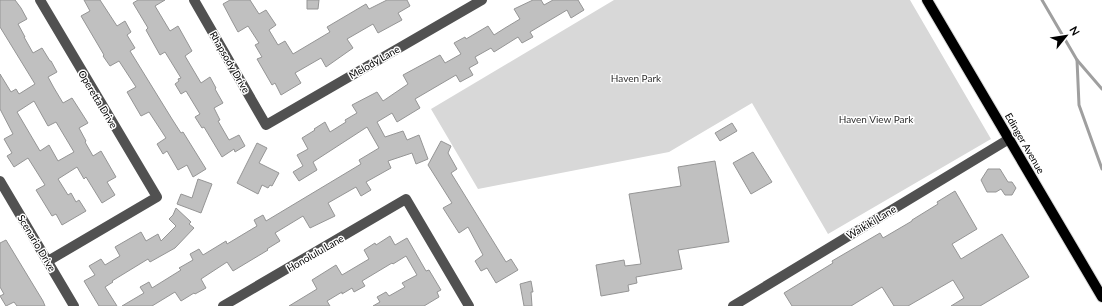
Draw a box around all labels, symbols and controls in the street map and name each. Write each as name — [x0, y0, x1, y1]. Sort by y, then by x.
north arrow — [1046, 16, 1086, 56]
text: N — [1067, 24, 1083, 38]
street label: Rhapsody Drive — [207, 29, 253, 95]
street label: Melody Lane — [347, 43, 401, 81]
street label: Operetta Drive — [76, 68, 120, 130]
park label: Haven Park — [611, 72, 662, 84]
street label: Edinger Avenue — [1003, 110, 1047, 176]
park label: Haven View Park — [839, 113, 914, 125]
street label: Waikiki Lane — [844, 203, 898, 241]
street label: Scenario Drive — [15, 212, 59, 274]
street label: Honolulu Lane — [284, 232, 346, 274]

